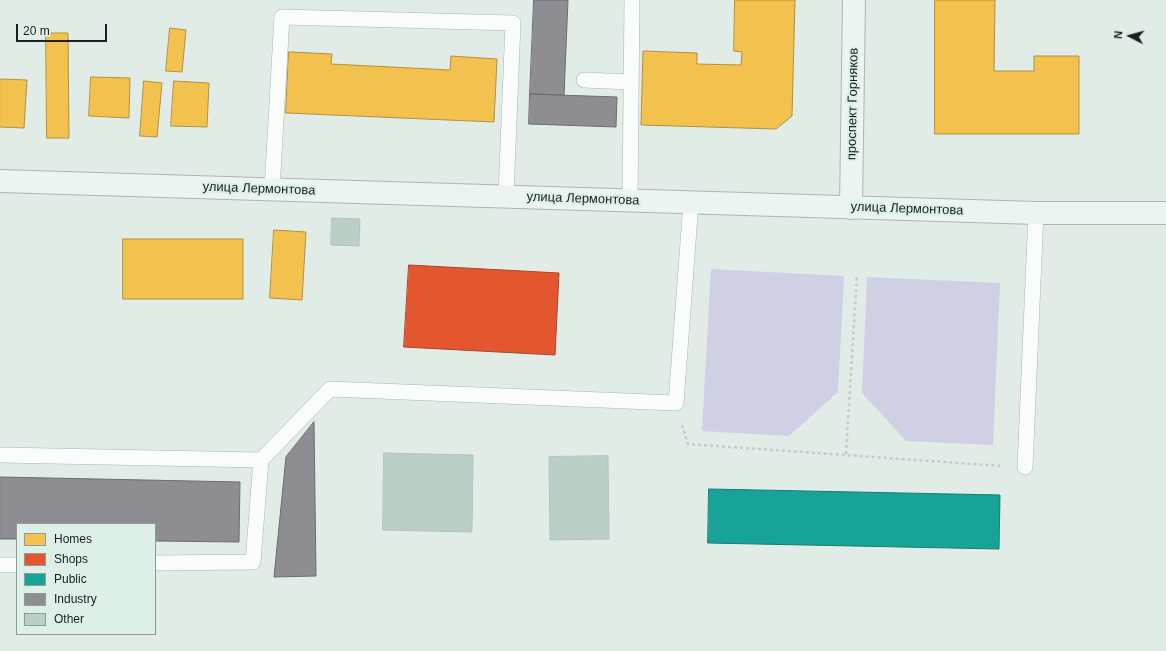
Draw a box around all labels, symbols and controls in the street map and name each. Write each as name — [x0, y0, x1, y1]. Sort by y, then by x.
scale bar — [18, 16, 109, 42]
north arrow — [1110, 16, 1150, 56]
text: 20 m — [23, 24, 50, 38]
text: N — [1112, 30, 1124, 39]
street label: проспект Горняков — [844, 48, 862, 160]
street label: улица Лермонтова — [202, 179, 316, 199]
street label: улица Лермонтова — [526, 189, 640, 209]
street label: улица Лермонтова — [850, 199, 964, 219]
legend — [16, 523, 156, 635]
text: Homes — [54, 532, 92, 546]
text: Shops — [54, 552, 88, 566]
text: Public — [54, 572, 87, 586]
text: Industry — [54, 592, 97, 606]
text: Other — [54, 612, 84, 626]

